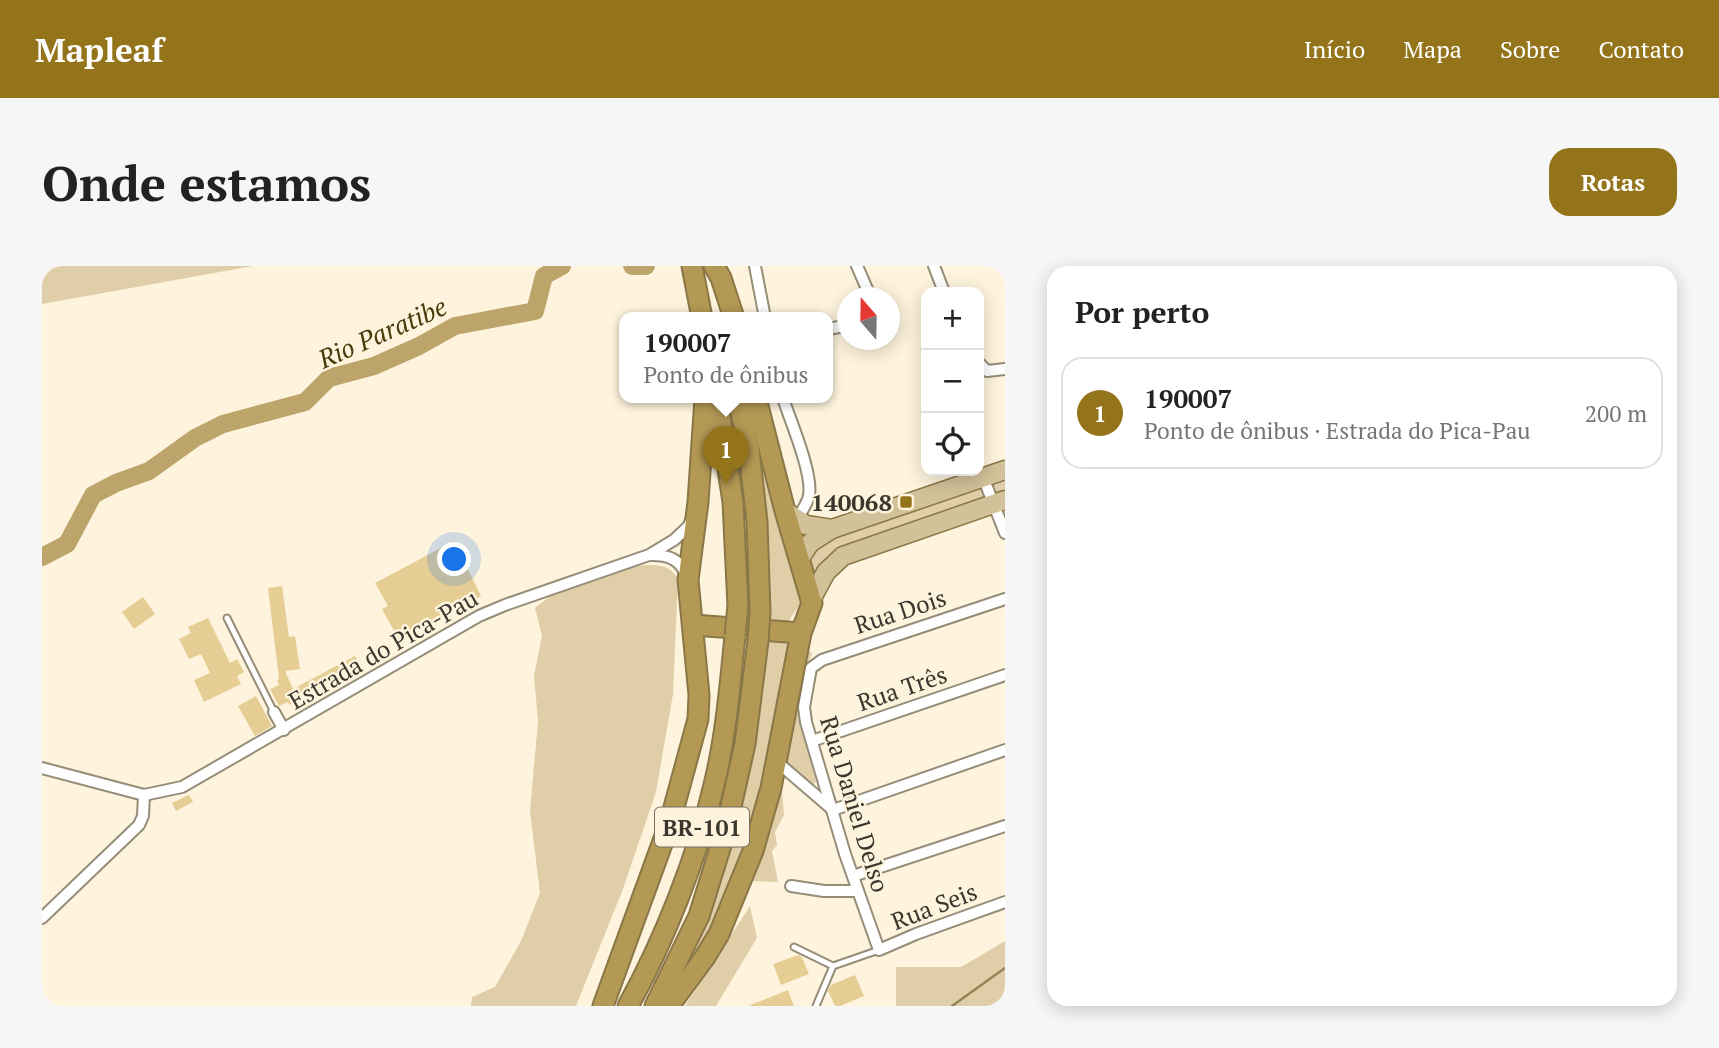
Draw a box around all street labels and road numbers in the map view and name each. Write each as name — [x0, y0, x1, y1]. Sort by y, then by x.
street label: Rua Dois — [850, 581, 950, 641]
street label: Estrada do Pica-Pau — [283, 582, 484, 716]
street label: Rua Três — [853, 658, 951, 718]
street label: Rua Daniel Delso — [813, 712, 897, 896]
road number: BR-101 — [655, 807, 749, 846]
street label: Rua Seis — [886, 875, 982, 937]

